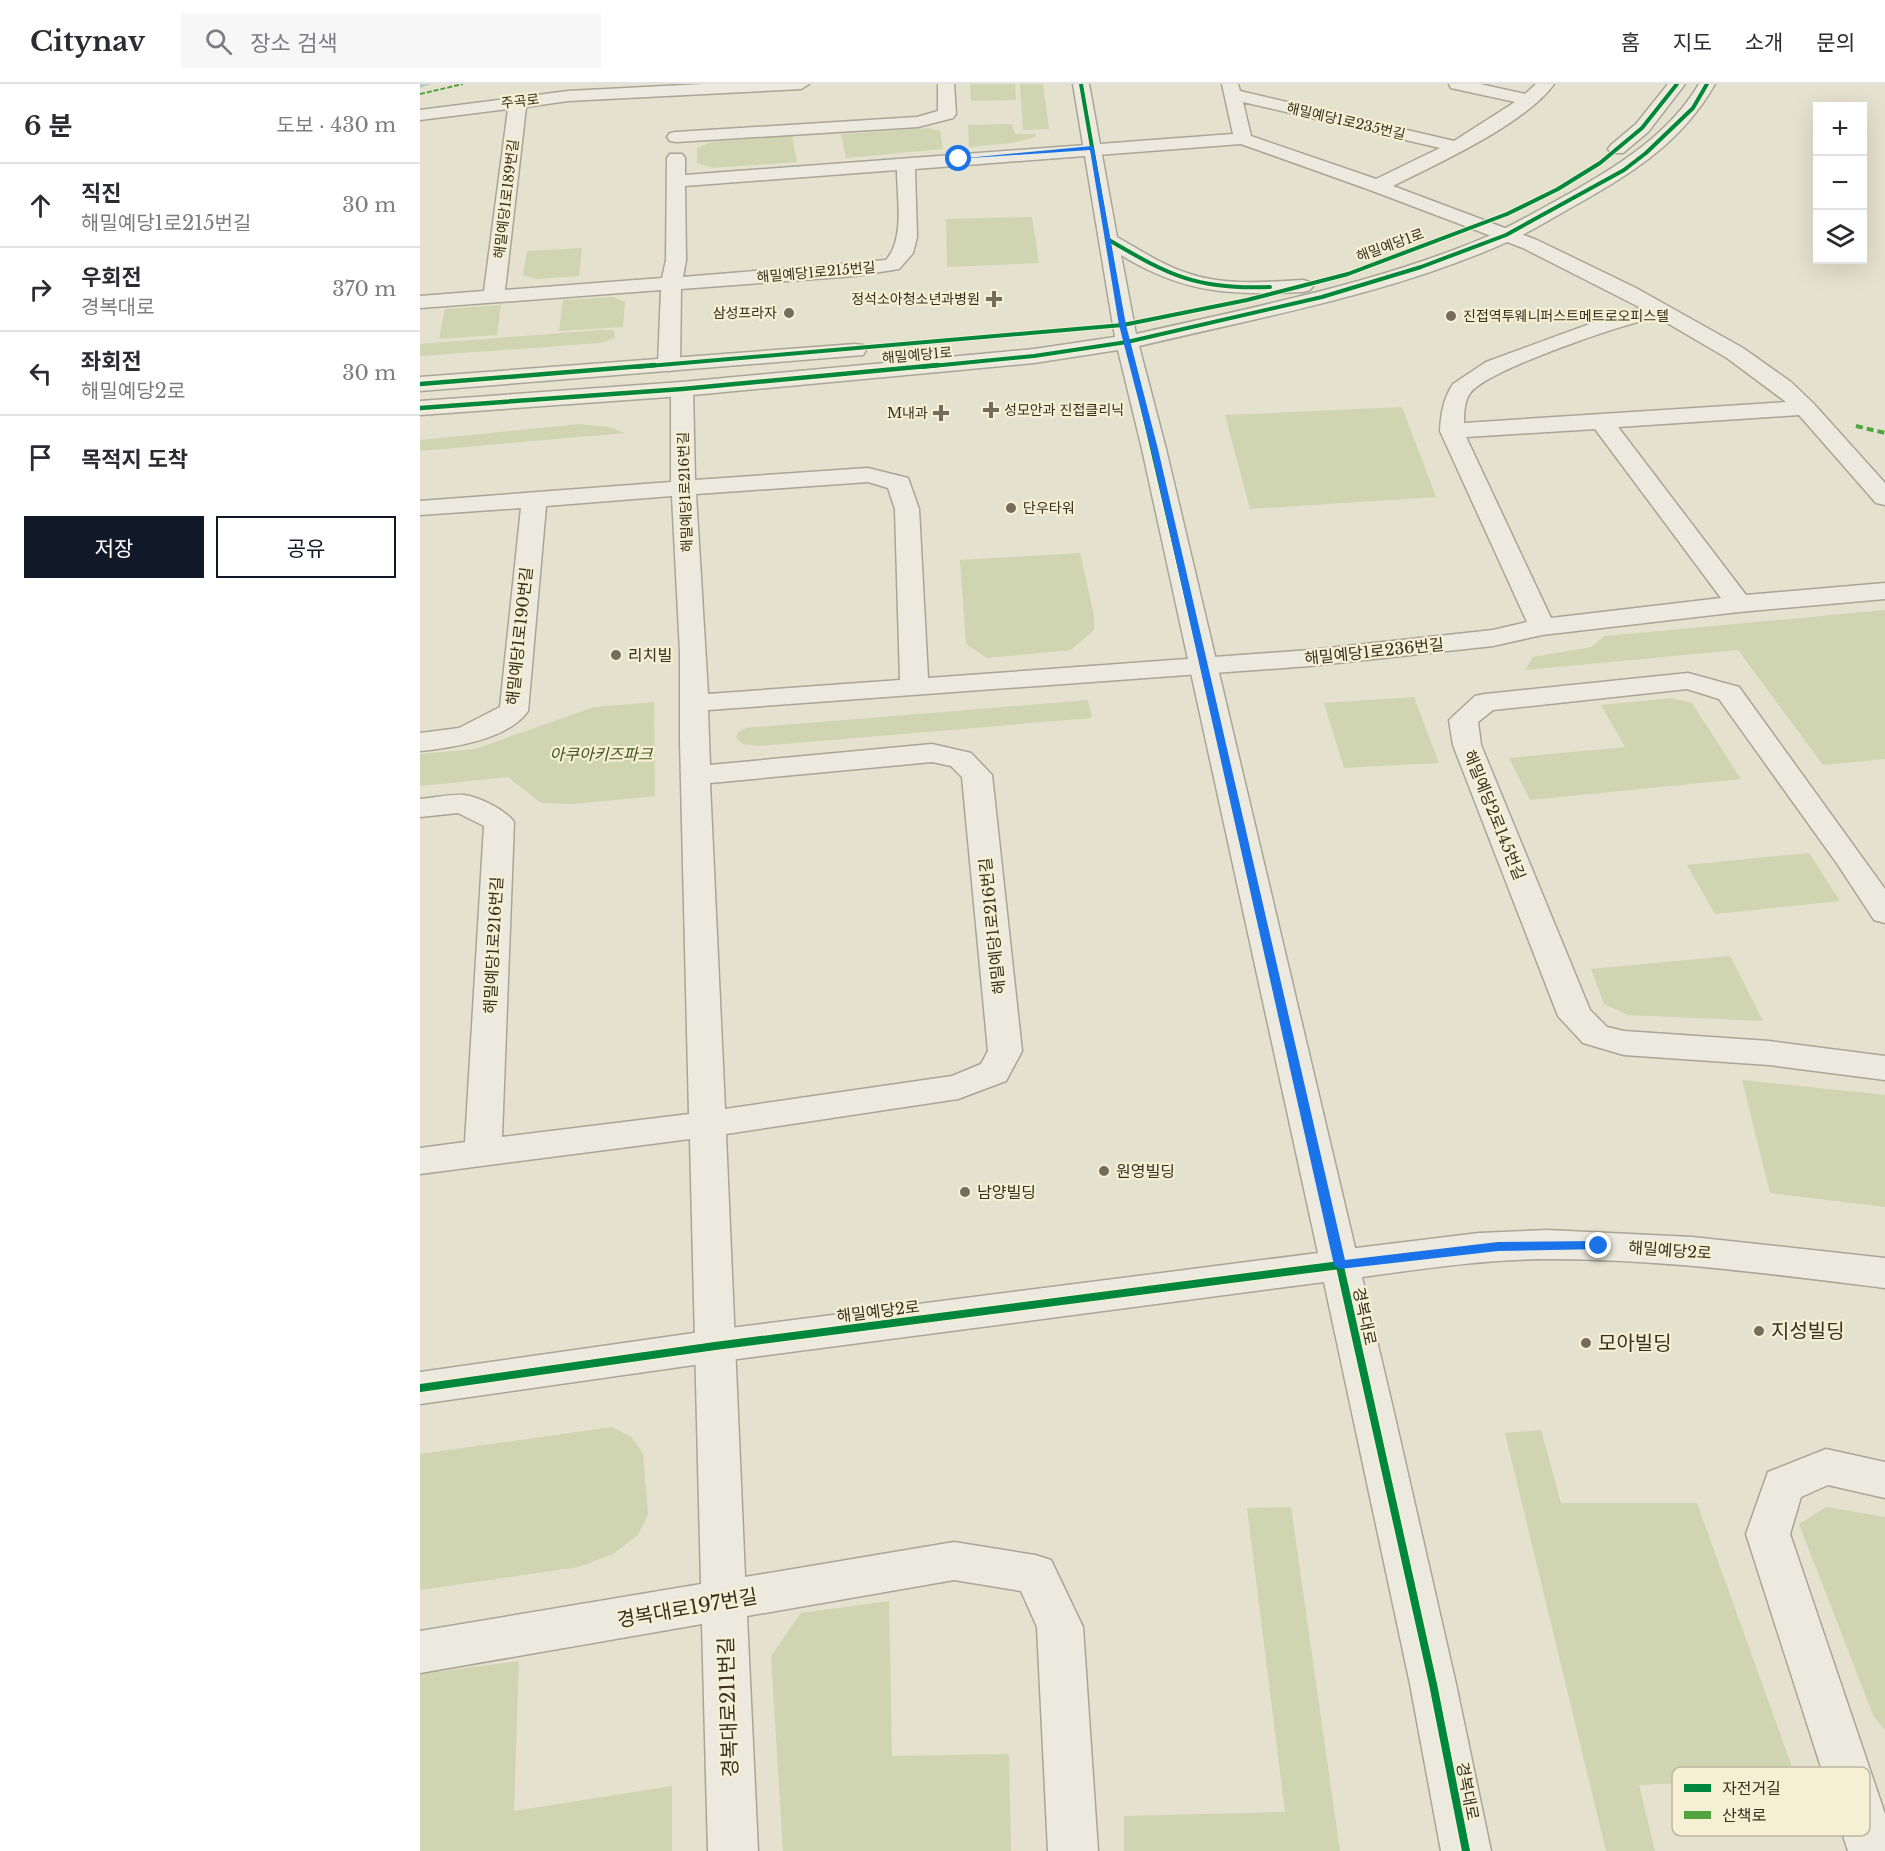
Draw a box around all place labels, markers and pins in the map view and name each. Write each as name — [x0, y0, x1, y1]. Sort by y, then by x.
place label: 정석소아청소년과병원 — [851, 290, 980, 308]
marker: 정석소아청소년과병원 — [985, 290, 1003, 308]
place label: 삼성프라자 — [713, 304, 777, 322]
marker: 삼성프라자 — [782, 306, 796, 320]
place label: 진접역투웨니퍼스트메트로오피스텔 — [1463, 307, 1669, 325]
marker: 진접역투웨니퍼스트메트로오피스텔 — [1444, 309, 1458, 323]
marker: 성모안과 진접클리닉 — [982, 401, 1000, 419]
place label: 성모안과 진접클리닉 — [1004, 401, 1124, 419]
place label: M내과 — [887, 404, 928, 422]
marker: M내과 — [932, 404, 950, 422]
place label: 단우타워 — [1023, 499, 1075, 517]
marker: 단우타워 — [1004, 501, 1018, 515]
place label: 리치빌 — [628, 645, 672, 665]
marker: 리치빌 — [609, 648, 623, 662]
place label: 원영빌딩 — [1116, 1161, 1175, 1181]
marker: 원영빌딩 — [1097, 1164, 1111, 1178]
place label: 남양빌딩 — [977, 1182, 1036, 1202]
marker: 남양빌딩 — [958, 1185, 972, 1199]
place label: 지성빌딩 — [1771, 1319, 1845, 1343]
marker: 지성빌딩 — [1752, 1324, 1766, 1338]
place label: 모아빌딩 — [1598, 1331, 1672, 1355]
marker: 모아빌딩 — [1579, 1336, 1593, 1350]

